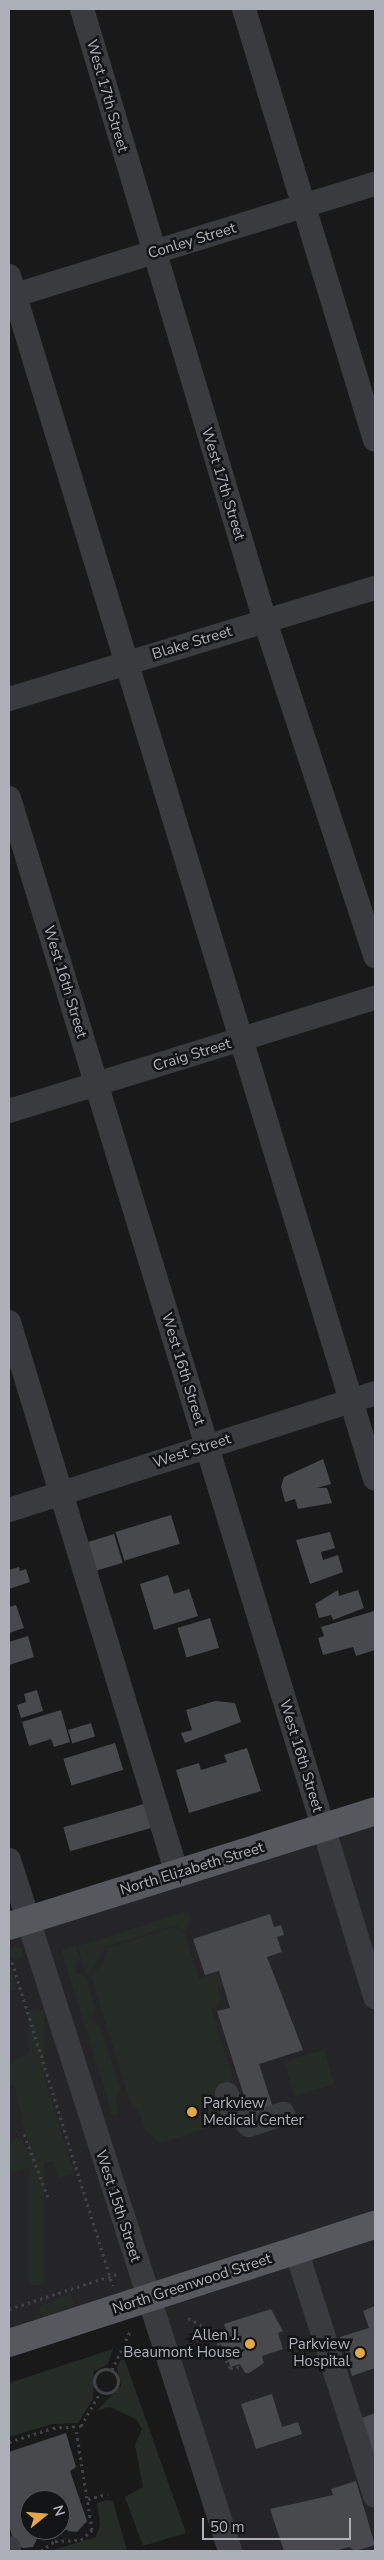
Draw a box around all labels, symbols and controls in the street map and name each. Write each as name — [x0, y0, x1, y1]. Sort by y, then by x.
street label: West 17th Street — [82, 38, 132, 154]
street label: Conley Street — [146, 219, 238, 263]
street label: West 17th Street — [197, 426, 249, 542]
street label: Blake Street — [150, 622, 234, 664]
street label: West 16th Street — [39, 924, 91, 1040]
street label: Craig Street — [151, 1035, 233, 1075]
street label: West 16th Street — [157, 1311, 209, 1427]
street label: West Street — [151, 1430, 233, 1472]
street label: West 16th Street — [275, 1698, 327, 1814]
street label: North Elizabeth Street — [118, 1839, 266, 1899]
place label: Parkview Medical Center — [203, 2094, 304, 2129]
marker: Parkview Medical Center — [185, 2105, 199, 2119]
street label: West 15th Street — [91, 2148, 145, 2264]
street label: North Greenwood Street — [110, 2250, 274, 2318]
place label: Allen J. Beaumont House — [123, 2326, 240, 2361]
place label: Parkview Hospital — [289, 2335, 350, 2370]
marker: Allen J. Beaumont House — [244, 2338, 256, 2350]
marker: Parkview Hospital — [354, 2347, 366, 2359]
north arrow — [20, 2490, 70, 2540]
text: N — [48, 2503, 69, 2519]
scale bar — [204, 2508, 353, 2540]
text: 50 m — [210, 2517, 245, 2537]

